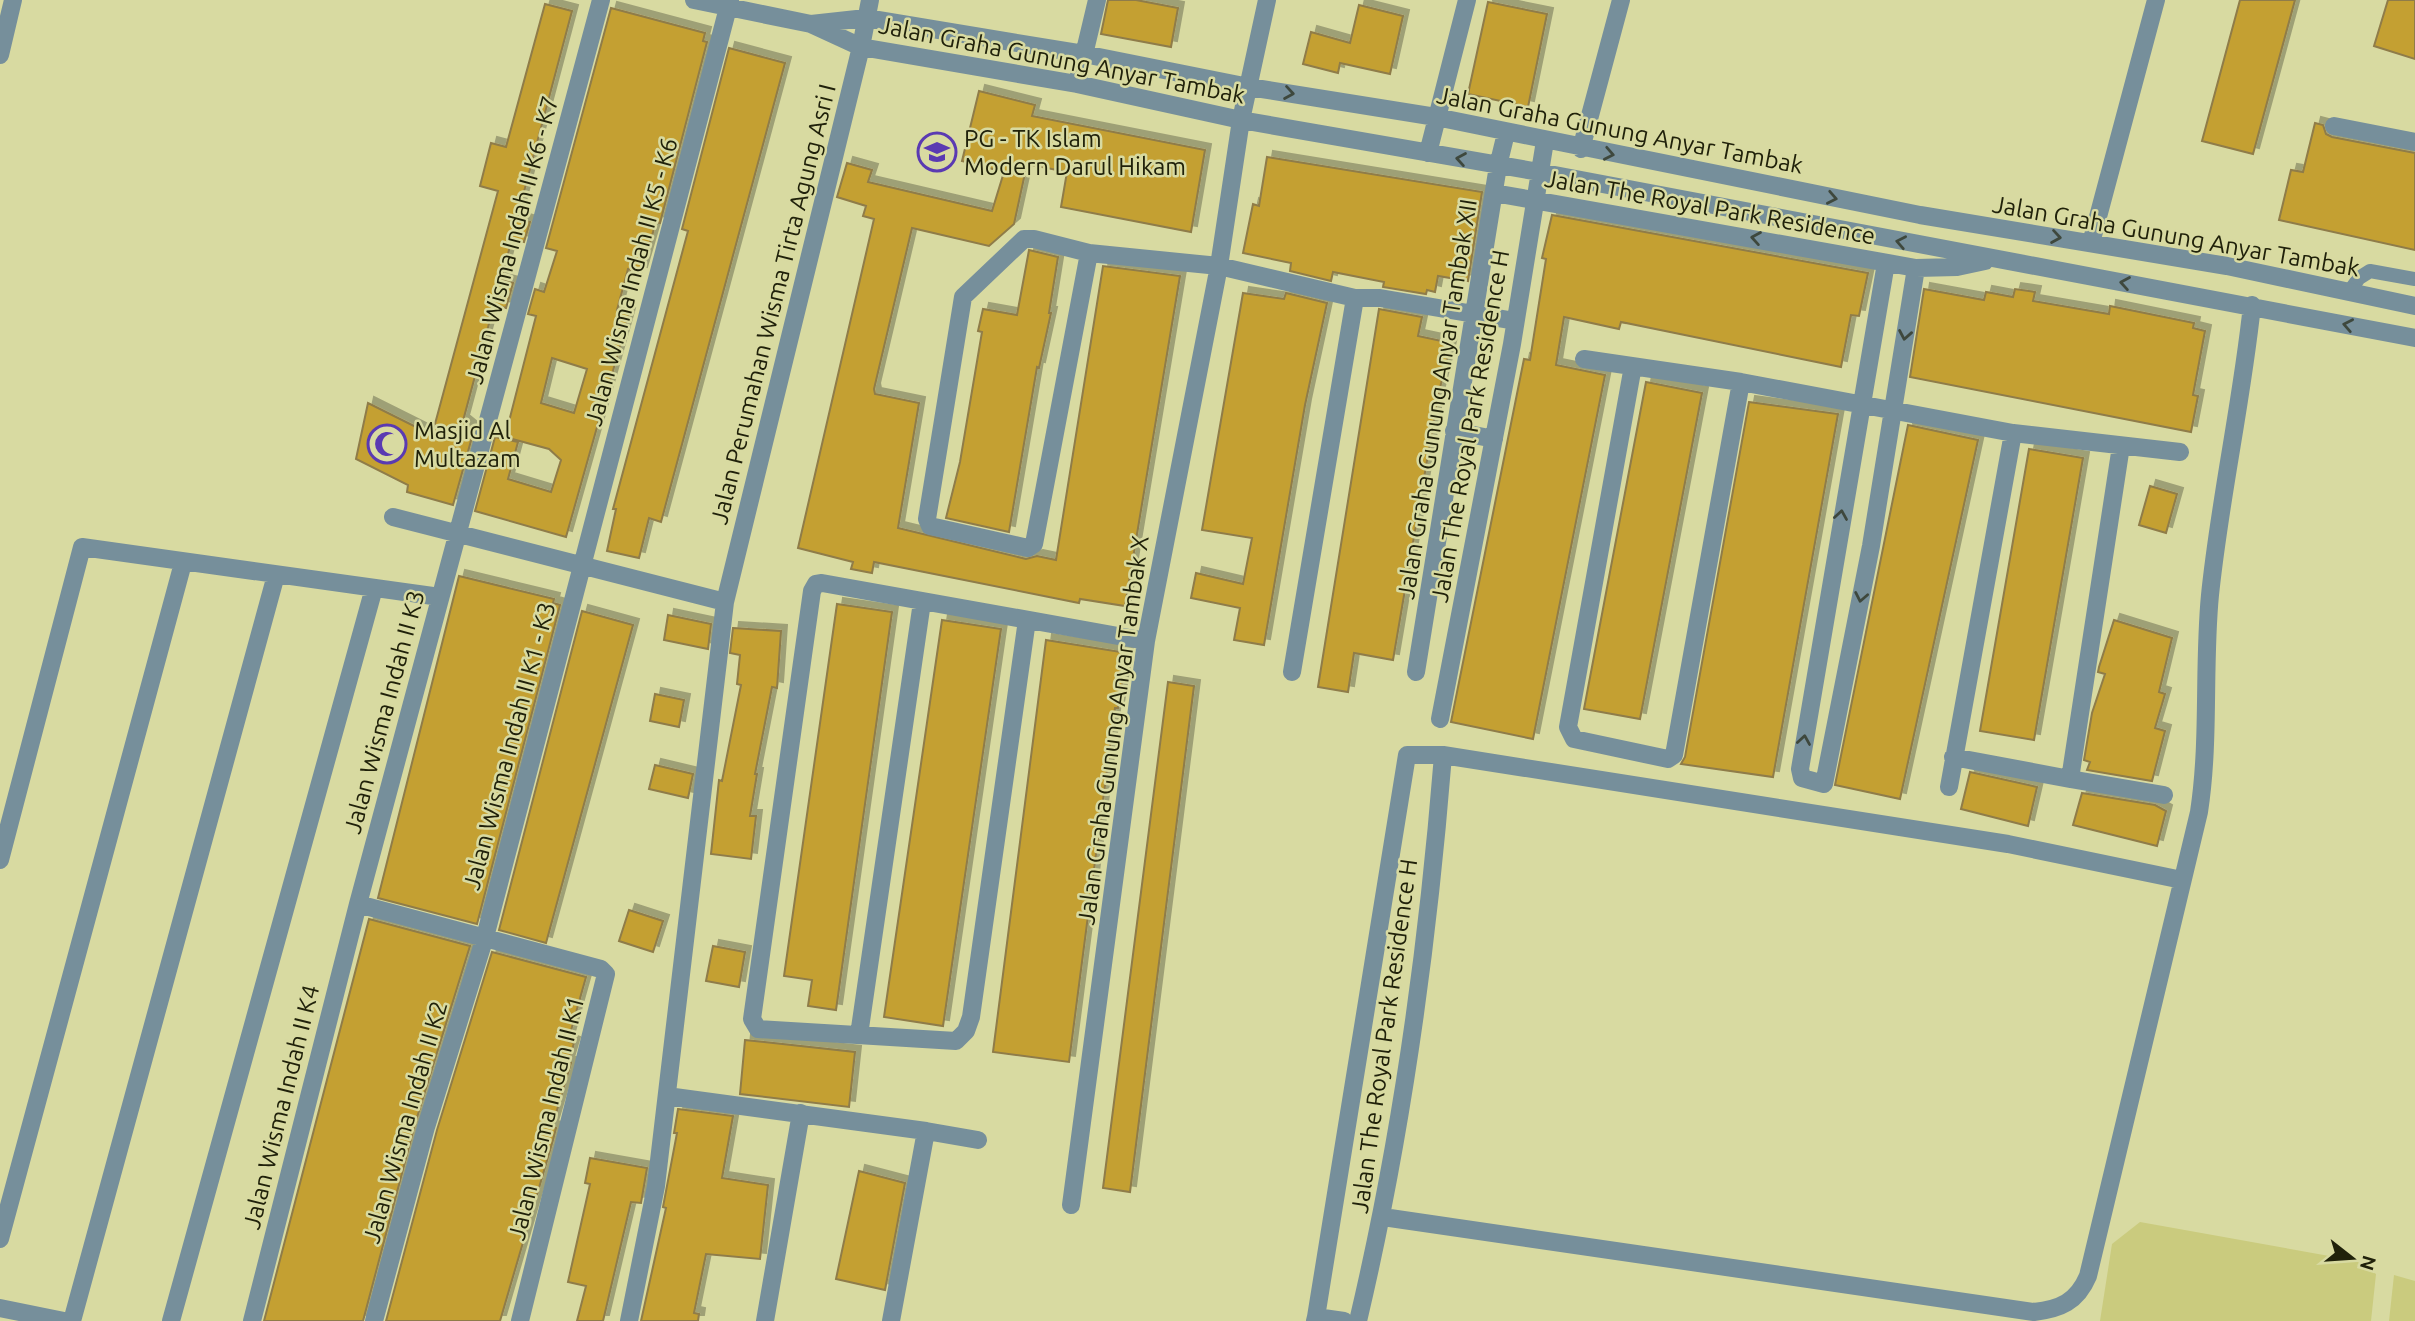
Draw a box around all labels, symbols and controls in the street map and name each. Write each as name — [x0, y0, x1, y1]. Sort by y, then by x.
street label: Jalan Graha Gunung Anyar Tambak — [877, 11, 1247, 109]
street label: Jalan Perumahan Wisma Tirta Agung Asri I — [705, 81, 841, 527]
street label: Jalan Graha Gunung Anyar Tambak — [1435, 81, 1805, 179]
one-way arrow — [1283, 85, 1295, 100]
street label: Jalan Wisma Indah II K6 - K7 — [461, 93, 563, 387]
place label: PG - TK Islam Modern Darul Hikam — [964, 125, 1186, 180]
school or university icon: PG - TK Islam Modern Darul Hikam — [916, 131, 958, 173]
street label: Jalan Wisma Indah II K5 - K6 — [580, 135, 682, 429]
one-way arrow — [1603, 146, 1615, 161]
one-way arrow — [1455, 152, 1466, 167]
street label: Jalan The Royal Park Residence — [1543, 165, 1877, 249]
one-way arrow — [1826, 189, 1838, 204]
street label: Jalan Graha Gunung Anyar Tambak — [1990, 190, 2362, 282]
street label: Jalan Graha Gunung Anyar Tambak XII — [1392, 197, 1482, 601]
one-way arrow — [2050, 229, 2062, 244]
one-way arrow — [1750, 231, 1762, 246]
one-way arrow — [1895, 235, 1907, 250]
street label: Jalan The Royal Park Residence H — [1426, 248, 1514, 604]
one-way arrow — [2119, 276, 2131, 291]
one-way arrow — [2342, 318, 2354, 333]
one-way arrow — [1898, 329, 1913, 341]
place label: Masjid Al Multazam — [414, 417, 521, 472]
mosque icon: Masjid Al Multazam — [366, 423, 408, 465]
one-way arrow — [1833, 510, 1848, 521]
street label: Jalan Graha Gunung Anyar Tambak X — [1072, 533, 1154, 926]
street label: Jalan Wisma Indah II K3 — [338, 587, 430, 837]
one-way arrow — [1854, 591, 1869, 603]
street label: Jalan Wisma Indah II K1 - K3 — [458, 599, 560, 893]
one-way arrow — [1797, 734, 1812, 746]
street label: Jalan The Royal Park Residence H — [1346, 857, 1422, 1215]
street label: Jalan Wisma Indah II K4 — [238, 982, 324, 1232]
street label: Jalan Wisma Indah II K1 — [503, 993, 589, 1243]
street label: Jalan Wisma Indah II K2 — [357, 998, 453, 1246]
north arrow — [2317, 1223, 2387, 1293]
text: N — [2356, 1253, 2381, 1273]

